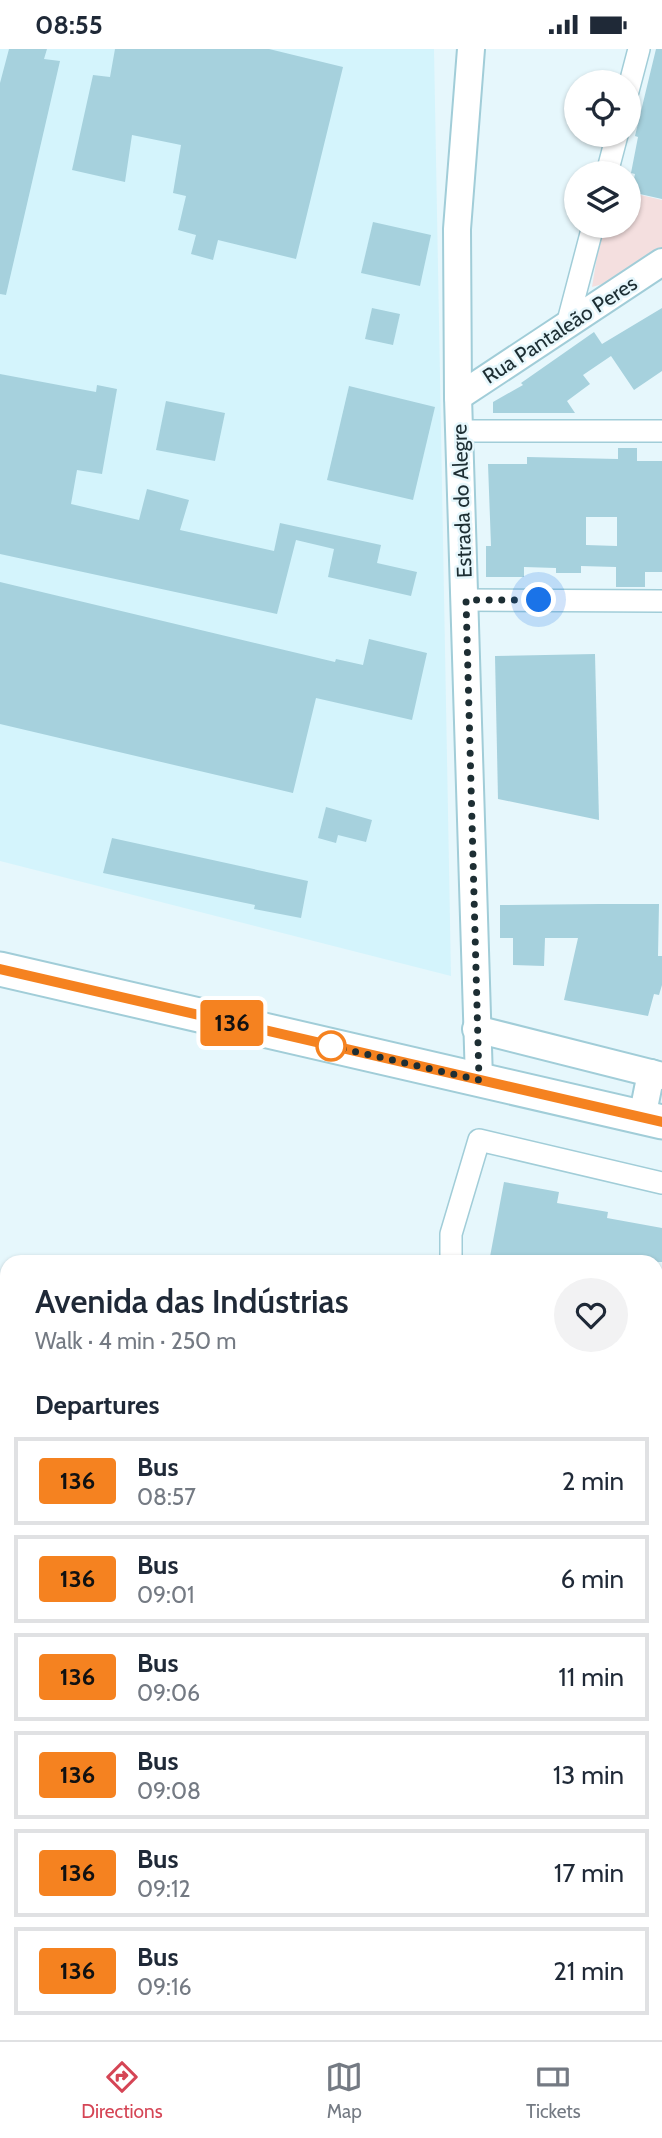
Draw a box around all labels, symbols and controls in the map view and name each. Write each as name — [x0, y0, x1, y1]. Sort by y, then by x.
text: 08:55 — [35, 9, 103, 41]
map controls — [564, 70, 641, 238]
button: locate — [564, 70, 641, 147]
button: layers — [564, 161, 641, 238]
street label: Rua Pantaleão Peres — [478, 270, 642, 389]
street label: Estrada do Alegre — [446, 423, 477, 579]
your location — [521, 582, 556, 617]
line badge: 136 — [192, 1000, 272, 1046]
text: 136 — [214, 1008, 250, 1037]
unlabelled marker — [316, 1031, 346, 1061]
button: heart — [554, 1278, 628, 1352]
text: Avenida das Indústrias — [35, 1281, 349, 1321]
text: Walk · 4 min · 250 m — [35, 1327, 237, 1355]
text: Departures — [35, 1389, 159, 1421]
text: Bus — [137, 1451, 178, 1483]
text: 2 min — [562, 1465, 624, 1497]
text: 136 — [60, 1466, 95, 1495]
text: 08:57 — [137, 1483, 196, 1511]
text: Bus — [137, 1549, 178, 1581]
text: 6 min — [561, 1563, 624, 1595]
text: 136 — [60, 1564, 95, 1593]
text: 09:01 — [137, 1581, 194, 1609]
text: Bus — [137, 1647, 178, 1679]
text: 11 min — [558, 1661, 624, 1693]
text: 136 — [60, 1662, 95, 1691]
text: 09:06 — [137, 1679, 200, 1707]
text: Bus — [137, 1745, 178, 1777]
text: 13 min — [553, 1759, 624, 1791]
text: 136 — [60, 1760, 95, 1789]
text: 09:08 — [137, 1777, 201, 1805]
text: Bus — [137, 1843, 178, 1875]
text: 17 min — [554, 1857, 624, 1889]
text: 136 — [60, 1858, 95, 1887]
text: 09:12 — [137, 1875, 190, 1903]
text: Bus — [137, 1941, 178, 1973]
text: 21 min — [553, 1955, 624, 1987]
text: 136 — [60, 1956, 95, 1985]
text: 09:16 — [137, 1973, 191, 2001]
tab: Directions — [81, 2058, 163, 2123]
tab: Map — [325, 2058, 363, 2123]
tab: Tickets — [526, 2058, 581, 2123]

